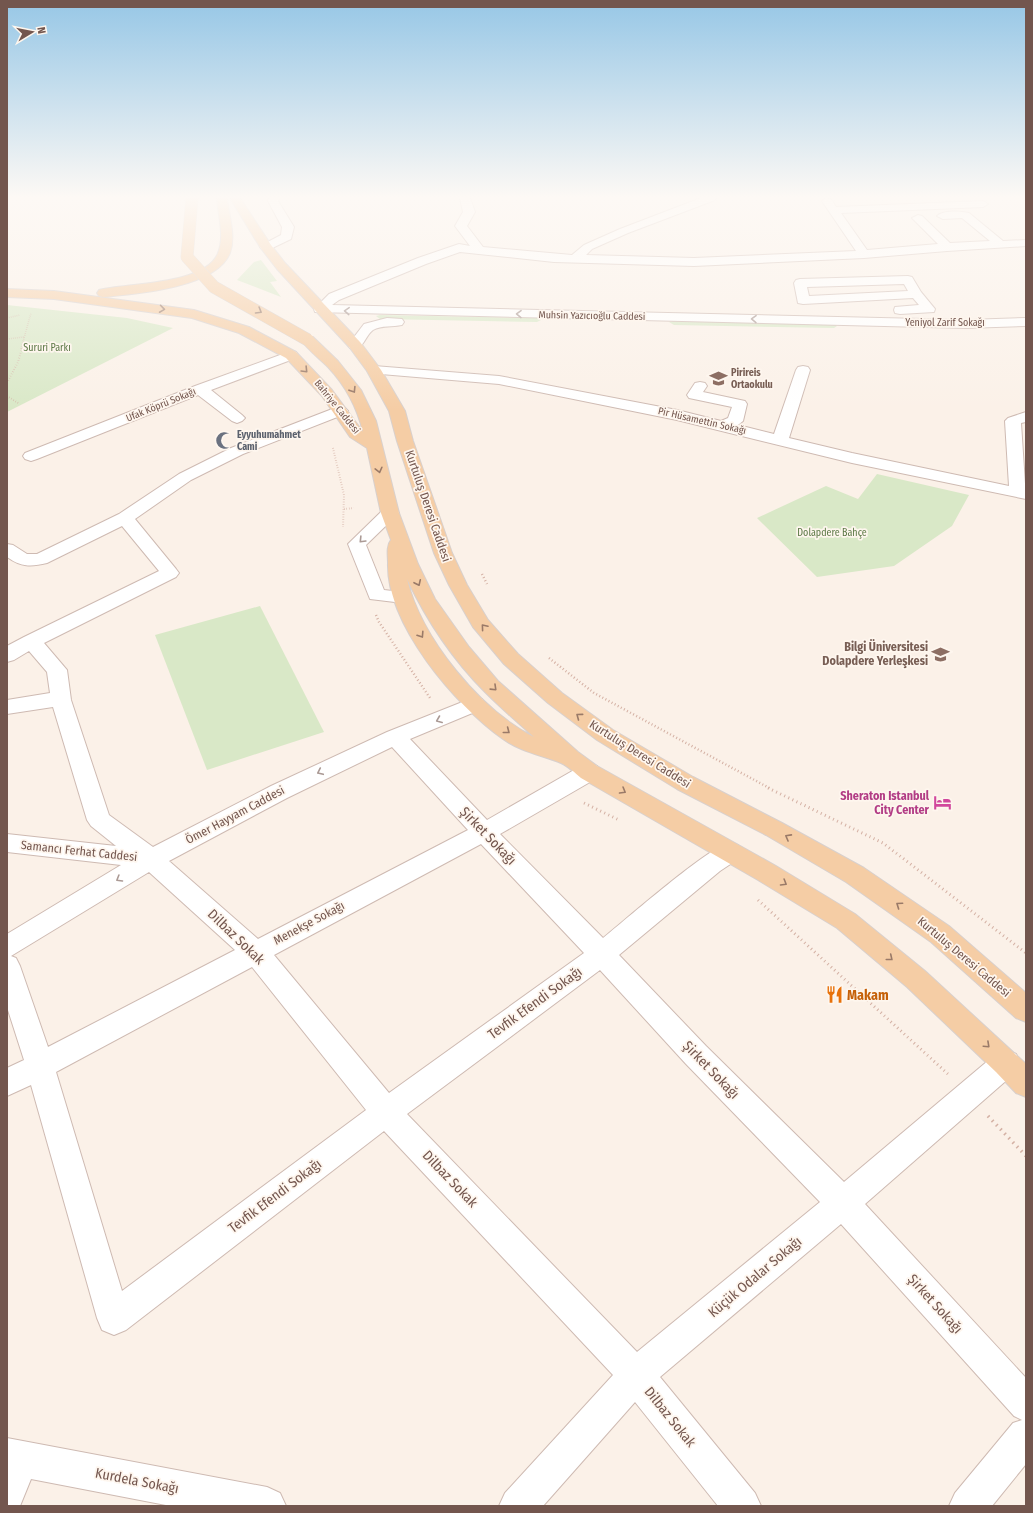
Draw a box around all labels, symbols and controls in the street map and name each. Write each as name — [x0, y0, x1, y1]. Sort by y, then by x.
north arrow — [12, 12, 52, 52]
text: N — [34, 26, 48, 35]
one-way arrow — [159, 304, 165, 313]
one-way arrow — [344, 306, 350, 315]
one-way arrow — [255, 307, 262, 314]
street label: Muhsin Yazıcıoğlu Caddesi — [538, 309, 646, 323]
one-way arrow — [516, 310, 522, 318]
one-way arrow — [751, 315, 757, 324]
street label: Yeniyol Zarif Sokağı — [905, 317, 985, 329]
park label: Sururi Parkı — [23, 342, 71, 354]
one-way arrow — [300, 365, 308, 373]
place label: Pirireis Ortaokulu — [731, 367, 773, 391]
school or university icon: Pirireis Ortaokulu — [708, 369, 728, 389]
street label: Bahriye Caddesi — [312, 378, 362, 436]
one-way arrow — [348, 385, 355, 392]
street label: Ufak Köprü Sokağı — [124, 386, 198, 424]
street label: Pir Hüsamettin Sokağı — [657, 405, 747, 437]
place label: Eyyuhumahmet Cami — [237, 429, 301, 453]
mosque icon: Eyyuhumahmet Cami — [214, 431, 234, 451]
street label: Kurtuluş Deresi Caddesi — [402, 449, 454, 563]
one-way arrow — [374, 466, 382, 473]
park label: Dolapdere Bahçe — [797, 527, 867, 539]
one-way arrow — [359, 535, 367, 543]
one-way arrow — [413, 579, 421, 587]
one-way arrow — [482, 625, 489, 632]
one-way arrow — [416, 631, 424, 638]
place label: Bilgi Üniversitesi Dolapdere Yerleşkesi — [822, 639, 928, 669]
school or university icon: Bilgi Üniversitesi Dolapdere Yerleşkesi — [931, 644, 951, 664]
one-way arrow — [489, 683, 497, 691]
one-way arrow — [576, 714, 583, 721]
one-way arrow — [435, 715, 442, 723]
street label: Kurtuluş Deresi Caddesi — [587, 717, 693, 791]
one-way arrow — [503, 726, 510, 733]
one-way arrow — [317, 767, 324, 775]
street label: Ömer Hayyam Caddesi — [182, 781, 287, 847]
one-way arrow — [619, 786, 626, 794]
place label: Sheraton Istanbul City Center — [840, 789, 930, 817]
hotel icon: Sheraton Istanbul City Center — [932, 793, 952, 813]
street label: Şirket Sokağı — [456, 803, 520, 869]
one-way arrow — [785, 834, 792, 842]
street label: Samancı Ferhat Caddesi — [20, 838, 138, 864]
one-way arrow — [116, 874, 123, 882]
one-way arrow — [780, 879, 787, 886]
street label: Menekşe Sokağı — [271, 898, 347, 948]
one-way arrow — [896, 903, 903, 910]
street label: Dilbaz Sokak — [204, 906, 268, 969]
street label: Kurtuluş Deresi Caddesi — [915, 914, 1013, 1000]
one-way arrow — [886, 953, 893, 960]
street label: Tevfik Efendi Sokağı — [485, 963, 585, 1043]
restaurant icon: Makam — [824, 985, 844, 1005]
place label: Makam — [847, 987, 889, 1004]
street label: Şirket Sokağı — [679, 1037, 743, 1103]
one-way arrow — [982, 1040, 990, 1047]
street label: Dilbaz Sokak — [419, 1147, 482, 1211]
street label: Tevfik Efendi Sokağı — [225, 1155, 325, 1237]
street label: Küçük Odalar Sokağı — [705, 1233, 805, 1321]
street label: Şirket Sokağı — [904, 1271, 966, 1337]
street label: Dilbaz Sokak — [641, 1384, 700, 1451]
street label: Kurdela Sokağı — [94, 1465, 180, 1497]

